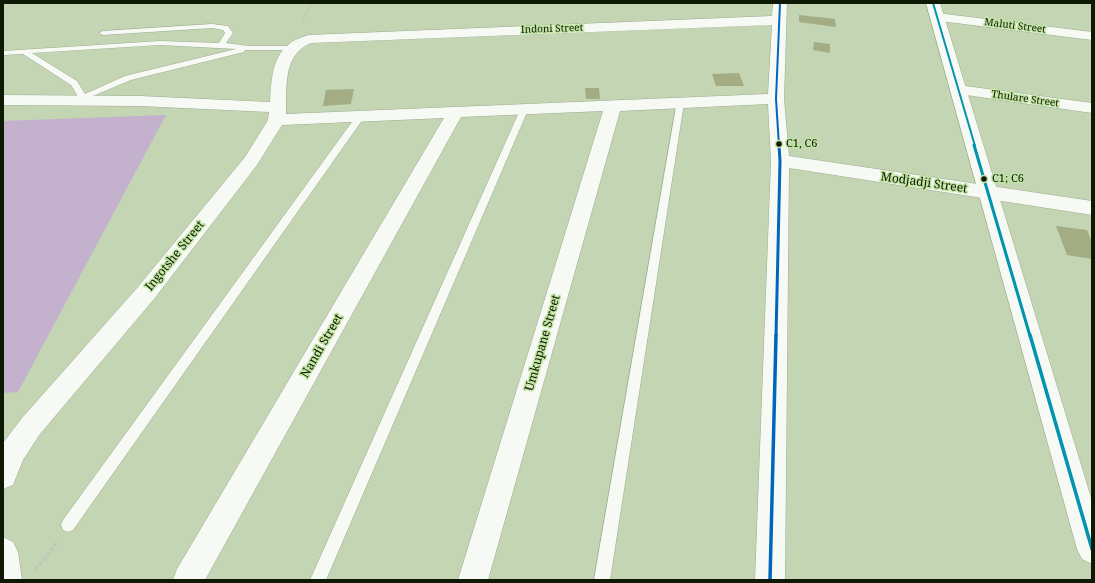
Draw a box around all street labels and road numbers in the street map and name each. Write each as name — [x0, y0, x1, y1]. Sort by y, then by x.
street label: Maluti Street — [984, 16, 1046, 36]
street label: Indoni Street — [521, 22, 583, 36]
street label: Thulare Street — [990, 88, 1060, 110]
street label: Modjadji Street — [880, 170, 968, 196]
street label: Ingotshe Street — [142, 218, 208, 294]
street label: Umkupane Street — [522, 293, 564, 393]
street label: Nandi Street — [298, 311, 346, 381]

